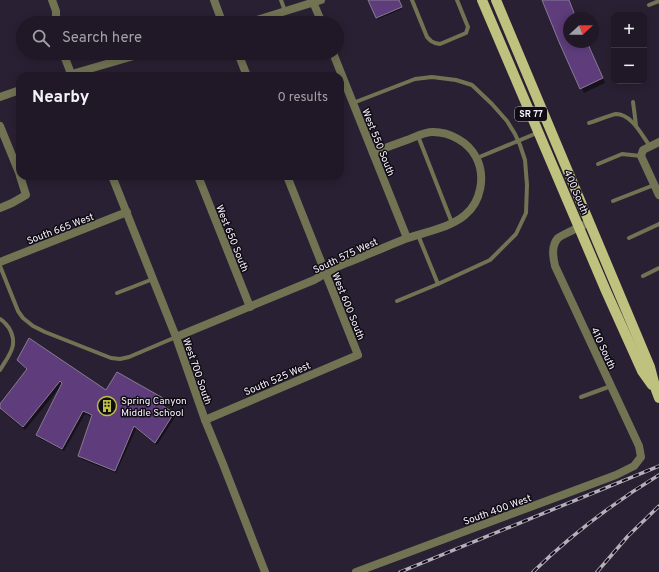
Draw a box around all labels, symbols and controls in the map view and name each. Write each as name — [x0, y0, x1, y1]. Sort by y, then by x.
north arrow — [563, 12, 599, 48]
map controls — [611, 12, 647, 84]
button: + — [611, 12, 647, 48]
search box — [16, 16, 344, 60]
icon: search — [30, 27, 52, 49]
text: Search here — [62, 29, 142, 48]
button: − — [611, 48, 647, 84]
text: Nearby — [32, 87, 89, 109]
text: 0 results — [277, 90, 328, 106]
street label: West 550 South — [358, 107, 397, 178]
road number: SR 77 — [515, 107, 547, 121]
street label: 400 South — [560, 168, 591, 217]
street label: West 650 South — [212, 203, 251, 274]
street label: South 665 West — [25, 211, 96, 248]
street label: South 575 West — [311, 236, 380, 277]
street label: West 600 South — [328, 271, 367, 342]
street label: 410 South — [587, 326, 618, 372]
street label: West 700 South — [179, 336, 214, 407]
street label: South 525 West — [242, 359, 313, 399]
building icon: Spring Canyon Middle School — [96, 395, 118, 417]
place label: Spring Canyon Middle School — [121, 395, 187, 420]
street label: South 400 West — [462, 492, 534, 529]

